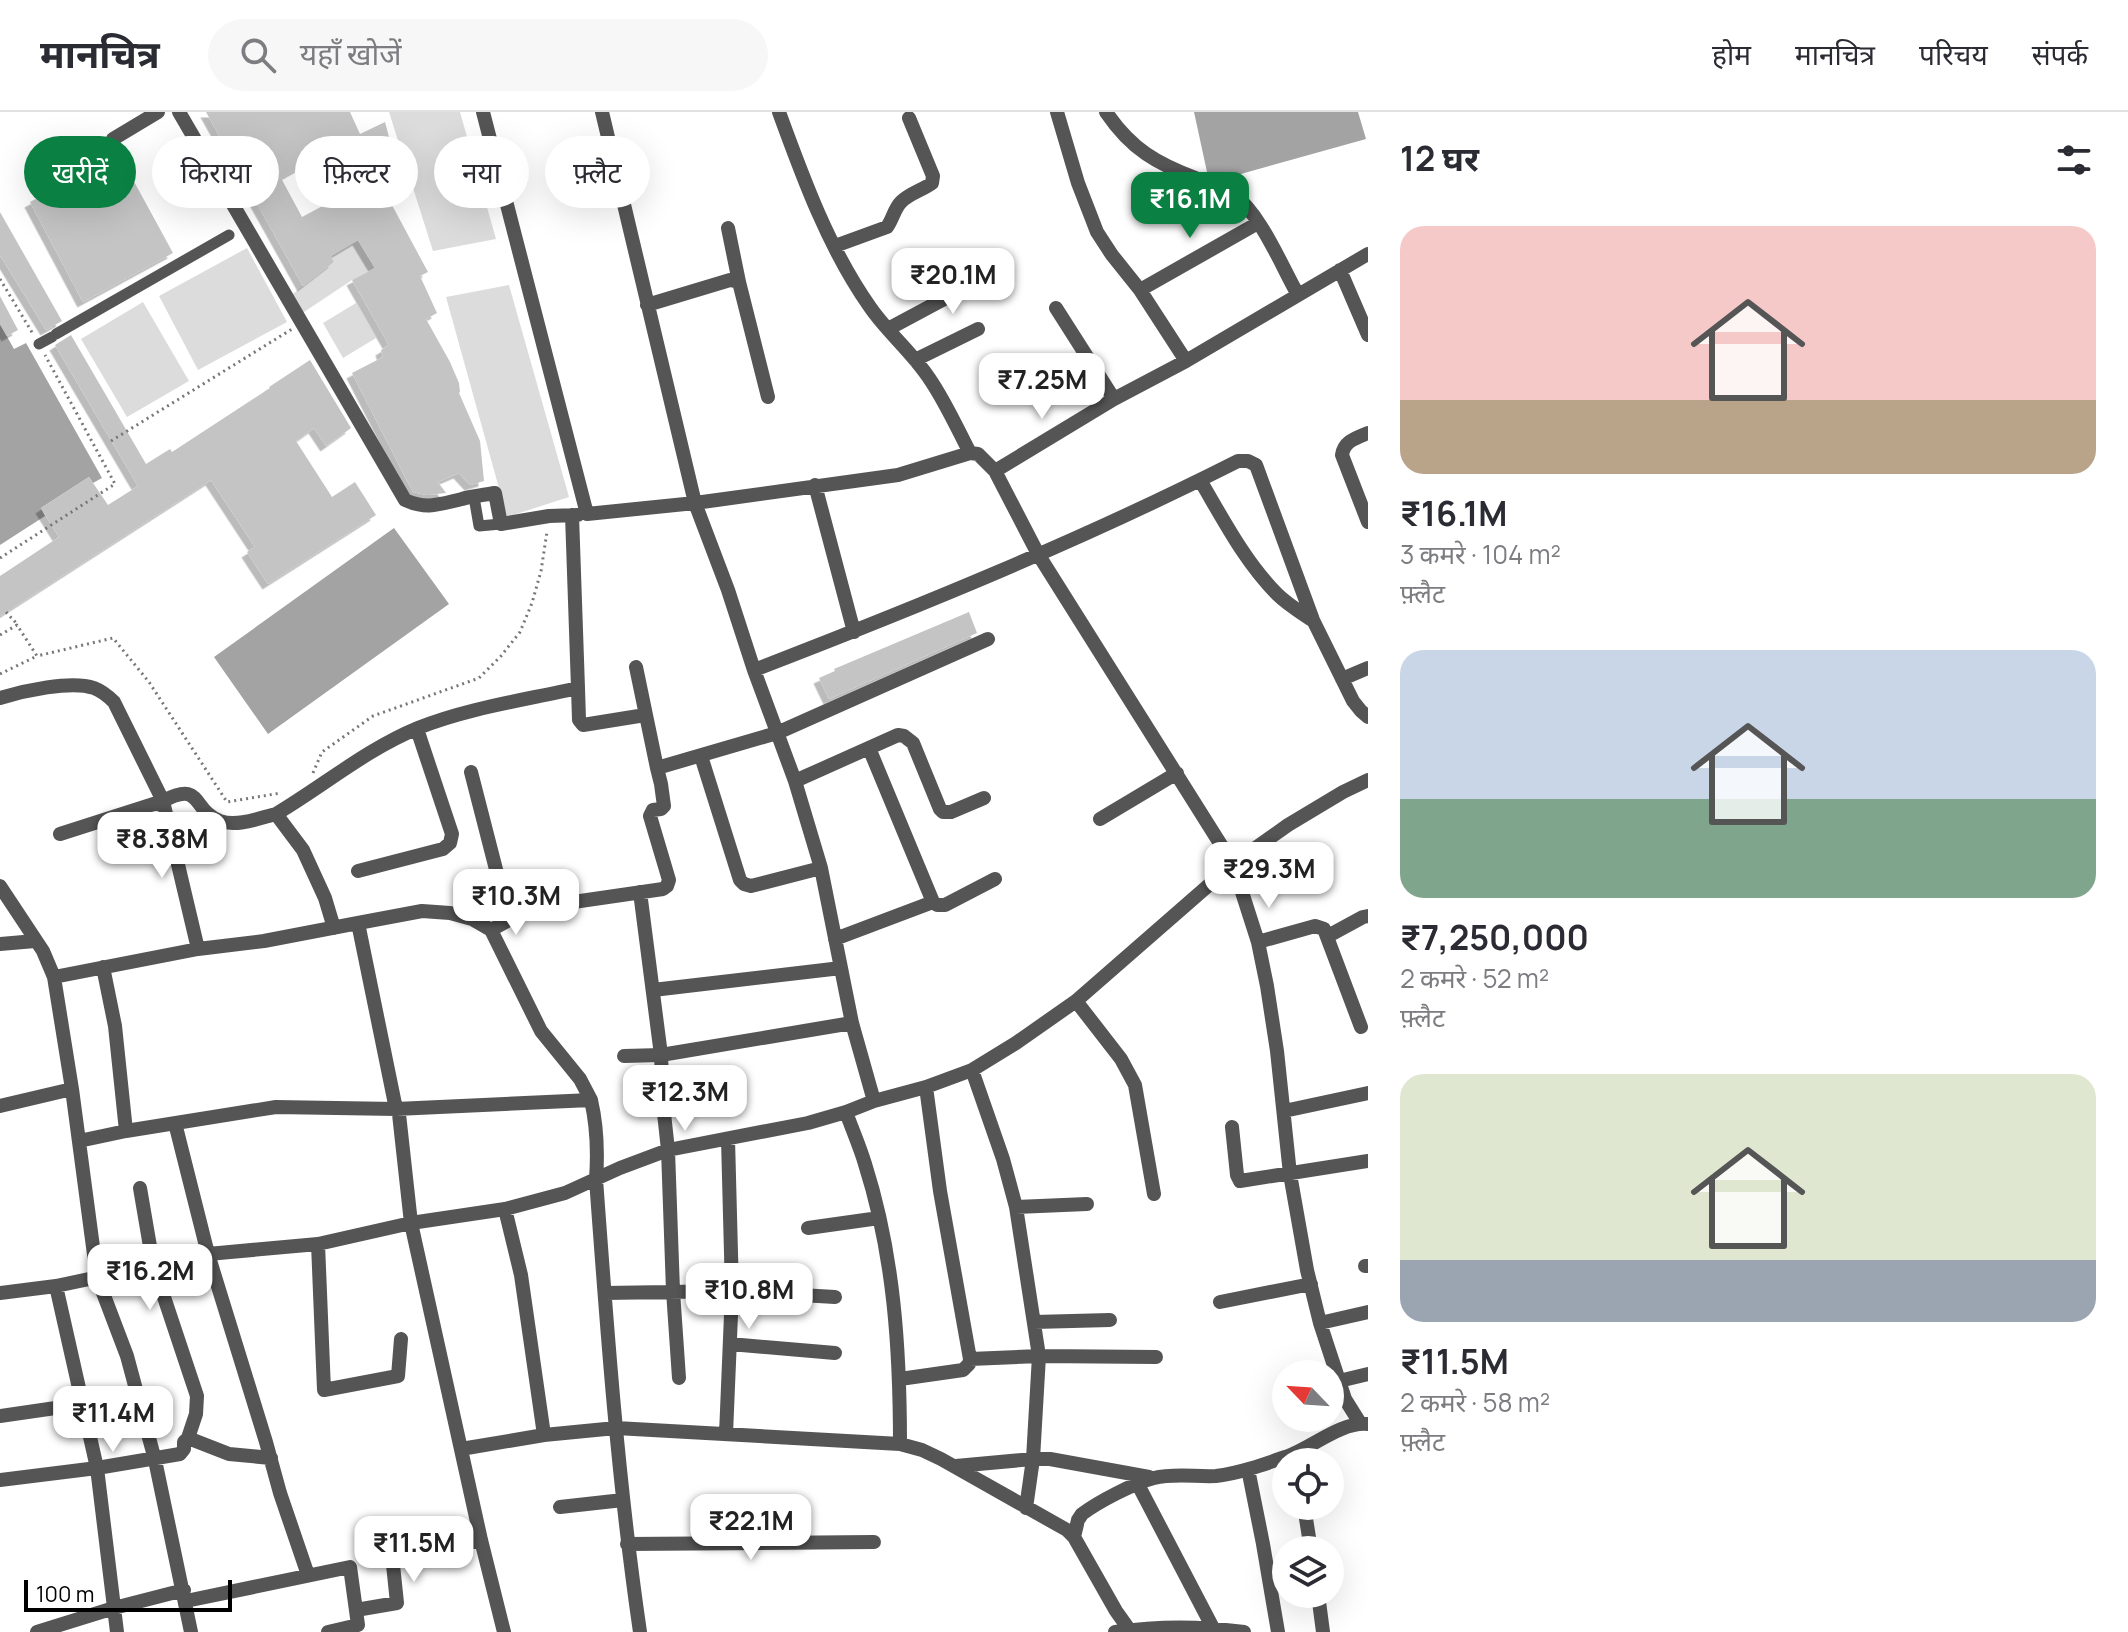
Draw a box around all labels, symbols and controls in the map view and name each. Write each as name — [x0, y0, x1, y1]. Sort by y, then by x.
search box — [208, 19, 768, 91]
text: मानचित्र — [40, 27, 160, 79]
icon: search — [236, 33, 280, 77]
text: यहाँ खोजें — [300, 33, 401, 74]
text: होम — [1712, 35, 1751, 73]
text: मानचित्र — [1795, 35, 1875, 73]
text: परिचय — [1919, 35, 1988, 73]
text: संपर्क — [2032, 35, 2088, 73]
text: 12 घर — [1400, 135, 1479, 181]
chip: खरीदें — [24, 136, 136, 208]
chip: किराया — [152, 136, 279, 208]
chip: फ़िल्टर — [295, 136, 418, 208]
chip: नया — [434, 136, 529, 208]
chip: फ़्लैट — [545, 136, 650, 208]
icon: filters — [2052, 138, 2096, 182]
pin: ₹16.1M — [1125, 172, 1255, 240]
text: ₹16.1M — [1149, 180, 1231, 216]
pin: ₹20.1M — [888, 248, 1018, 316]
text: ₹20.1M — [909, 256, 997, 292]
icon: home — [1676, 278, 1820, 422]
pin: ₹7.25M — [977, 353, 1107, 421]
text: ₹7.25M — [997, 361, 1087, 397]
text: ₹16.1M — [1400, 490, 1507, 536]
text: 3 कमरे · 104 m² — [1400, 536, 1561, 572]
text: फ़्लैट — [1400, 575, 1445, 611]
icon: home — [1676, 702, 1820, 846]
pin: ₹8.38M — [97, 812, 227, 880]
text: ₹8.38M — [115, 820, 209, 856]
pin: ₹29.3M — [1204, 842, 1334, 910]
text: ₹29.3M — [1223, 850, 1315, 886]
pin: ₹10.3M — [451, 869, 581, 937]
text: ₹10.3M — [471, 877, 561, 913]
text: ₹7,250,000 — [1400, 914, 1589, 960]
text: 2 कमरे · 52 m² — [1400, 960, 1549, 996]
text: फ़्लैट — [1400, 999, 1445, 1035]
pin: ₹12.3M — [620, 1065, 750, 1133]
text: ₹12.3M — [641, 1073, 729, 1109]
icon: home — [1676, 1126, 1820, 1270]
pin: ₹16.2M — [85, 1244, 215, 1312]
text: ₹16.2M — [105, 1252, 195, 1288]
pin: ₹10.8M — [684, 1263, 814, 1331]
text: ₹10.8M — [704, 1271, 794, 1307]
text: ₹11.5M — [1400, 1338, 1509, 1384]
north arrow — [1272, 1360, 1344, 1432]
map controls — [1272, 1360, 1344, 1608]
text: 2 कमरे · 58 m² — [1400, 1384, 1550, 1420]
pin: ₹11.4M — [48, 1386, 178, 1454]
text: ₹11.4M — [71, 1394, 155, 1430]
text: फ़्लैट — [1400, 1423, 1445, 1459]
button: locate — [1272, 1448, 1344, 1520]
pin: ₹22.1M — [686, 1494, 816, 1562]
text: ₹22.1M — [708, 1502, 794, 1538]
pin: ₹11.5M — [349, 1516, 479, 1584]
text: ₹11.5M — [372, 1524, 456, 1560]
button: layers — [1272, 1536, 1344, 1608]
scale bar — [24, 1576, 232, 1612]
text: 100 m — [36, 1579, 94, 1609]

